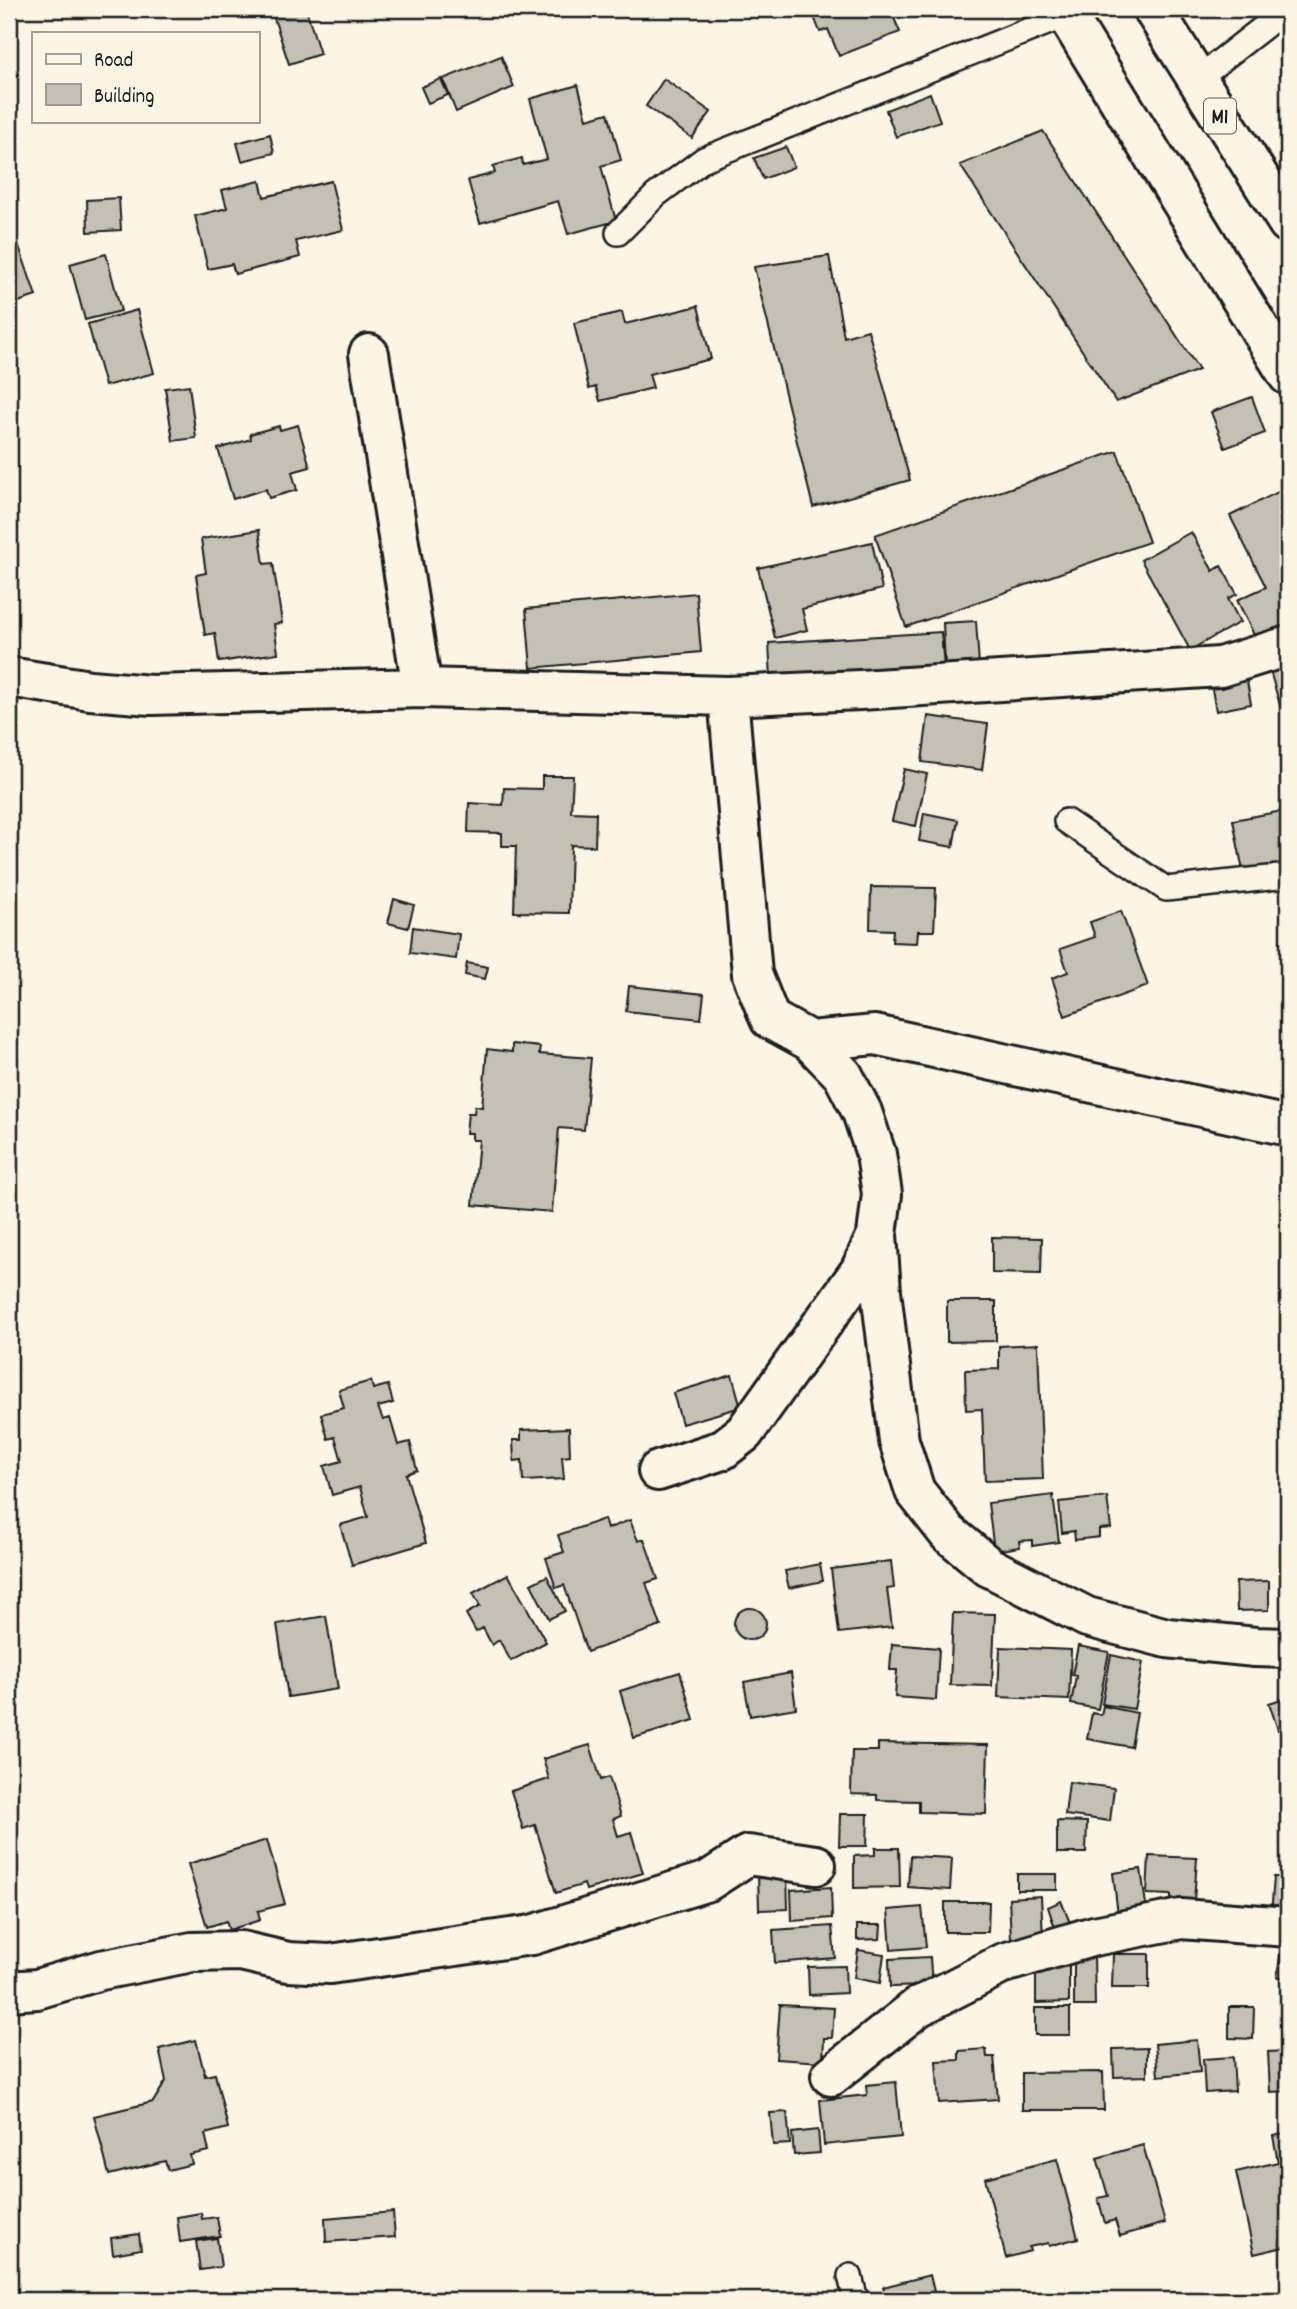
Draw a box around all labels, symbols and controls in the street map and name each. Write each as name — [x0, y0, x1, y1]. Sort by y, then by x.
legend — [32, 32, 259, 122]
text: Road — [94, 47, 133, 77]
text: Building — [94, 83, 154, 113]
road number: M1 — [1204, 99, 1236, 134]

